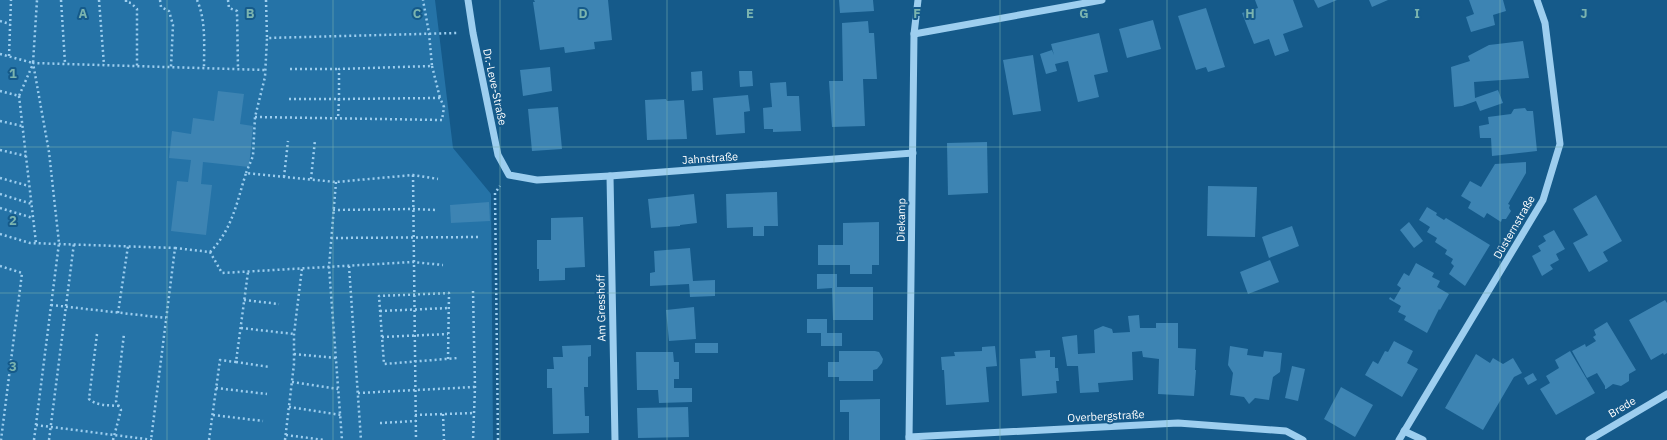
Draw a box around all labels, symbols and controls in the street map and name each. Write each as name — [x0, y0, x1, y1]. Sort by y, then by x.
text: A — [79, 5, 88, 22]
text: B — [246, 5, 255, 22]
text: C — [413, 5, 422, 22]
text: D — [578, 5, 588, 22]
text: E — [746, 5, 754, 22]
text: F — [913, 5, 921, 22]
text: G — [1079, 5, 1089, 22]
text: H — [1245, 5, 1255, 22]
text: I — [1414, 5, 1420, 22]
text: J — [1580, 5, 1588, 22]
street label: Dr.-Leve-Straße — [480, 47, 510, 127]
text: 1 — [9, 65, 17, 82]
street label: Jahnstraße — [682, 149, 738, 167]
street label: Düsternstraße — [1490, 193, 1538, 261]
street label: Diekamp — [894, 198, 908, 242]
text: 2 — [9, 212, 17, 229]
street label: Am Gresshoff — [593, 274, 609, 342]
text: 3 — [9, 358, 17, 375]
street label: Brede — [1606, 393, 1638, 421]
street label: Overbergstraße — [1067, 407, 1145, 425]

